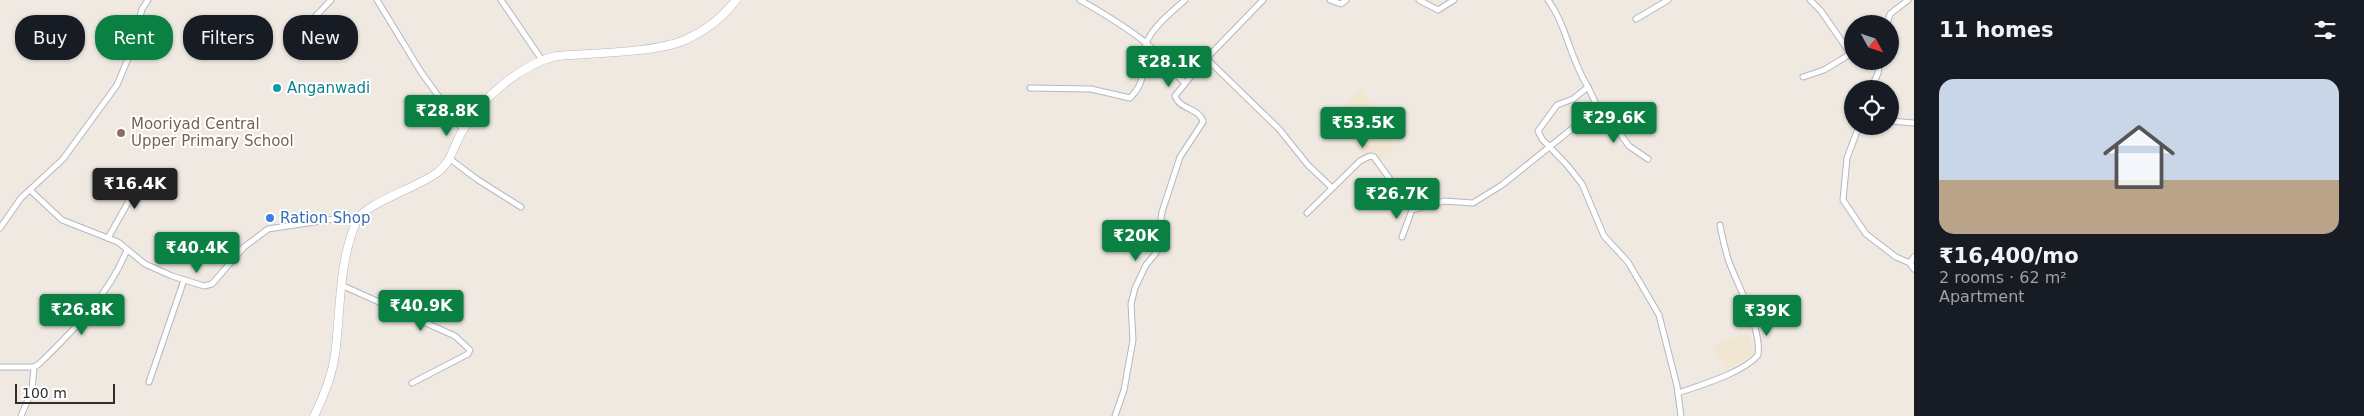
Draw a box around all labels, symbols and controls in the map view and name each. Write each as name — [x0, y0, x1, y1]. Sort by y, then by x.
chip: Buy — [15, 15, 85, 60]
chip: Rent — [95, 15, 173, 60]
chip: Filters — [183, 15, 273, 60]
chip: New — [283, 15, 358, 60]
north arrow — [1844, 15, 1899, 70]
map controls — [1844, 15, 1899, 135]
icon: filters — [2311, 16, 2339, 44]
text: 11 homes — [1939, 18, 2054, 42]
pin: ₹28.1K — [1128, 46, 1210, 88]
text: ₹28.1K — [1137, 52, 1201, 71]
place label: Anganwadi — [287, 79, 370, 97]
button: locate — [1844, 80, 1899, 135]
marker: Anganwadi — [271, 82, 283, 94]
pin: ₹28.8K — [406, 94, 488, 137]
text: ₹28.8K — [415, 101, 479, 120]
pin: ₹29.6K — [1573, 102, 1655, 144]
pin: ₹53.5K — [1322, 106, 1404, 149]
text: ₹29.6K — [1582, 108, 1646, 127]
icon: home — [2094, 112, 2184, 202]
text: ₹53.5K — [1331, 113, 1395, 132]
place label: Mooriyad Central Upper Primary School — [131, 115, 294, 150]
marker: Mooriyad Central Upper Primary School — [115, 127, 127, 139]
pin: ₹16.4K — [94, 168, 176, 210]
text: ₹16.4K — [103, 174, 167, 193]
pin: ₹26.7K — [1356, 178, 1438, 220]
text: ₹26.7K — [1365, 184, 1429, 203]
place label: Ration Shop — [280, 209, 371, 227]
marker: Ration Shop — [264, 212, 276, 224]
pin: ₹20K — [1106, 220, 1166, 262]
text: ₹20K — [1113, 226, 1159, 245]
pin: ₹40.4K — [156, 232, 238, 274]
text: ₹40.4K — [165, 238, 229, 257]
text: ₹16,400/mo — [1939, 244, 2079, 268]
text: 2 rooms · 62 m² — [1939, 268, 2067, 287]
text: Apartment — [1939, 287, 2025, 306]
pin: ₹40.9K — [380, 290, 462, 332]
pin: ₹26.8K — [41, 294, 123, 336]
pin: ₹39K — [1737, 294, 1797, 337]
text: ₹40.9K — [389, 296, 453, 315]
text: ₹26.8K — [50, 300, 114, 319]
text: ₹39K — [1744, 301, 1790, 320]
scale bar — [15, 381, 115, 404]
text: 100 m — [22, 385, 67, 401]

